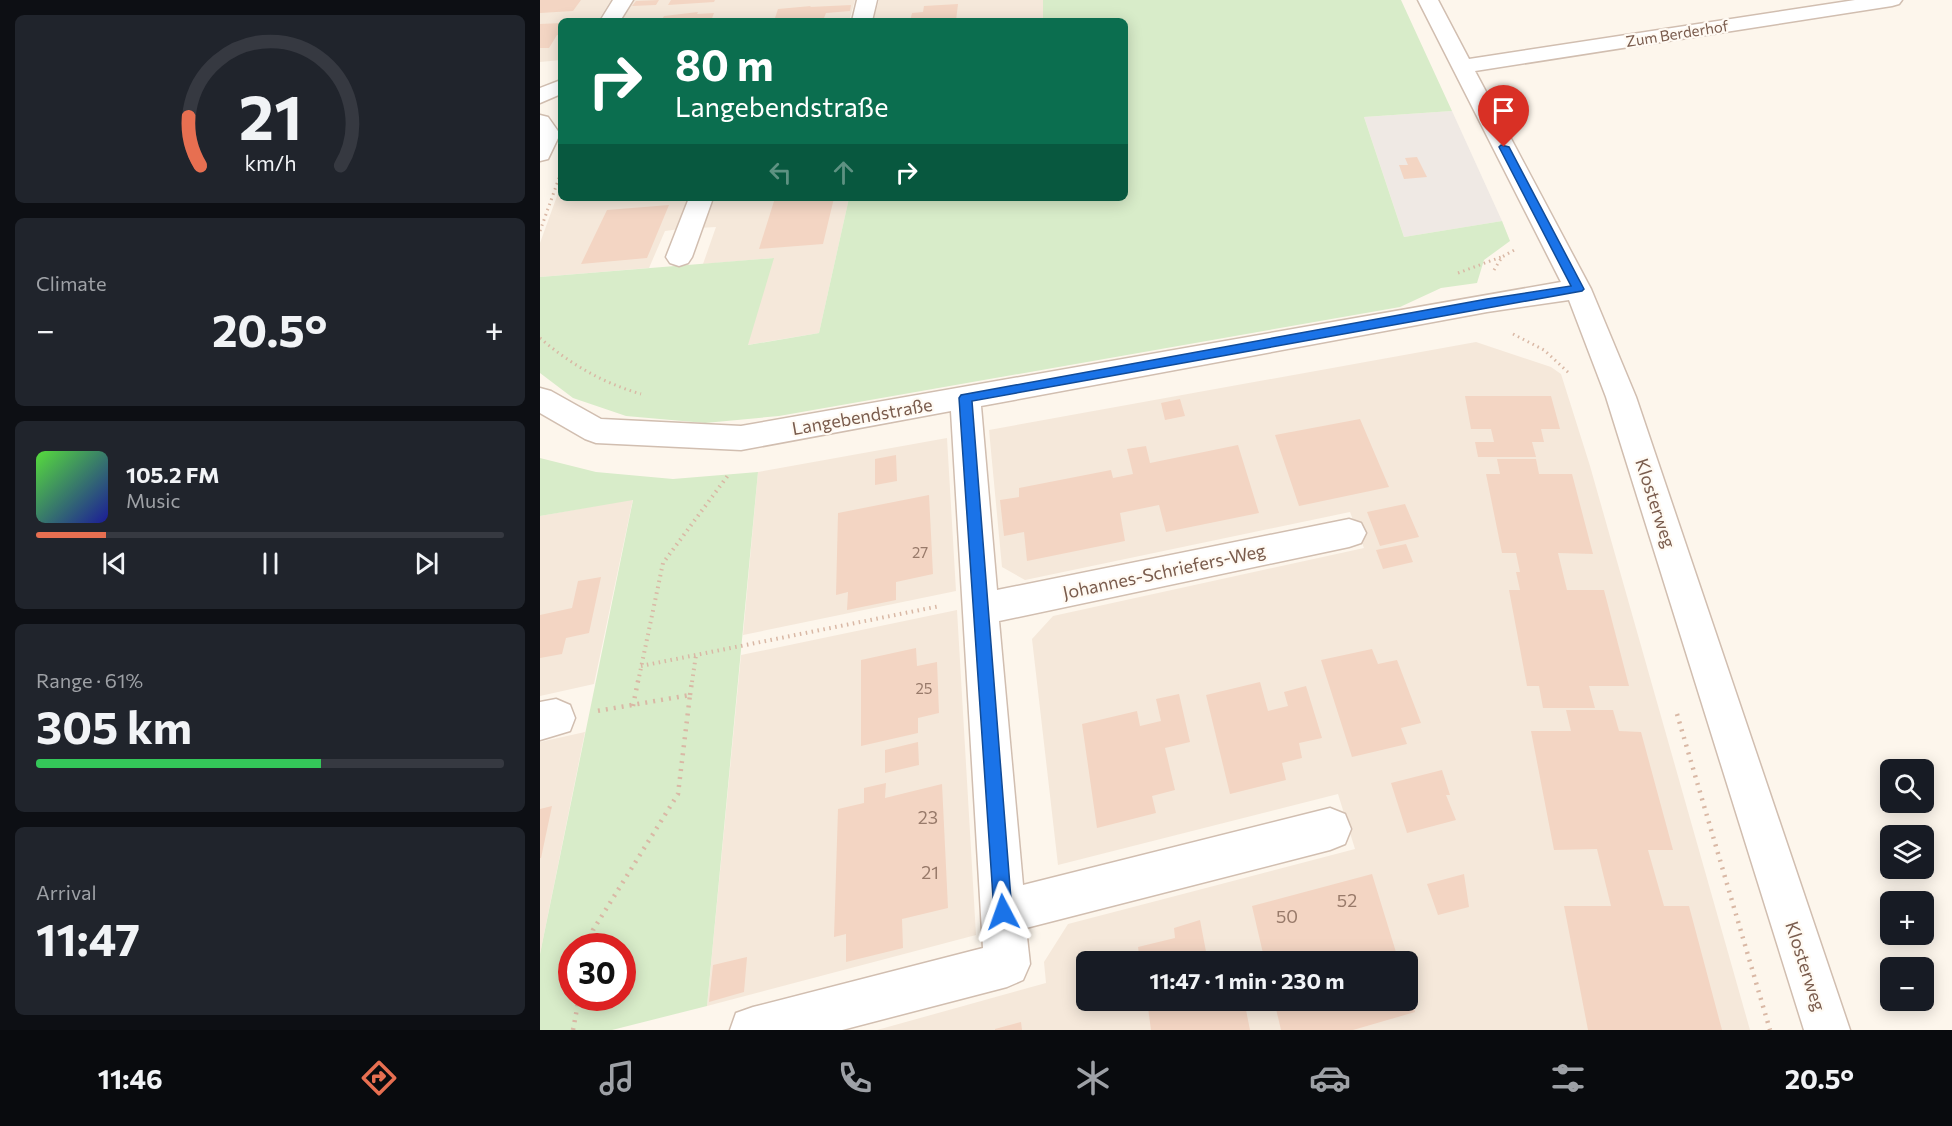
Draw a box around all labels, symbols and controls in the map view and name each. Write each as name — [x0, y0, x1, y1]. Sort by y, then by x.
street label: Zum Berderhof — [1624, 16, 1730, 50]
text: 80 m — [675, 38, 774, 90]
icon: right — [576, 42, 654, 120]
text: 21 — [238, 77, 302, 153]
pin — [1478, 85, 1529, 147]
text: Langebendstraße — [675, 90, 888, 123]
icon: arrive — [1487, 94, 1520, 127]
text: km/h — [244, 149, 296, 175]
icon: left — [764, 156, 797, 189]
icon: ahead — [827, 156, 860, 189]
icon: right — [890, 156, 923, 189]
text: Climate — [36, 271, 106, 295]
text: 20.5° — [212, 301, 327, 356]
text: − — [36, 308, 55, 349]
text: + — [485, 308, 504, 349]
street label: Langebendstraße — [790, 393, 934, 439]
street label: Klosterweg — [1631, 456, 1681, 551]
text: 105.2 FM — [126, 461, 220, 488]
text: Music — [126, 488, 180, 512]
street label: Johannes-Schriefers-Weg — [1061, 539, 1268, 603]
house number: 27 — [912, 543, 928, 561]
icon: previous — [98, 547, 131, 580]
icon: pause — [254, 547, 287, 580]
icon: next — [410, 547, 443, 580]
text: Range · 61% — [36, 668, 143, 692]
house number: 25 — [916, 679, 932, 697]
text: 305 km — [36, 698, 192, 753]
map controls — [1880, 759, 1934, 1011]
button: search — [1880, 759, 1934, 813]
house number: 23 — [918, 806, 938, 828]
button: layers — [1880, 825, 1934, 879]
house number: 21 — [921, 861, 939, 883]
text: Arrival — [36, 880, 97, 904]
position arrow — [971, 880, 1035, 944]
house number: 52 — [1337, 889, 1357, 911]
button: + — [1880, 891, 1934, 945]
house number: 50 — [1276, 905, 1298, 927]
text: 11:47 — [36, 910, 140, 965]
street label: Klosterweg — [1781, 919, 1831, 1014]
speed limit sign: 30 — [558, 933, 636, 1011]
button: − — [1880, 957, 1934, 1011]
text: 11:47 · 1 min · 230 m — [1150, 967, 1344, 994]
icon: directions — [358, 1057, 400, 1099]
icon: music — [596, 1057, 638, 1099]
icon: phone — [834, 1057, 876, 1099]
icon: climate — [1072, 1057, 1114, 1099]
icon: car — [1309, 1057, 1351, 1099]
icon: filters — [1547, 1057, 1589, 1099]
text: 11:46 — [98, 1062, 163, 1095]
text: 20.5° — [1785, 1062, 1854, 1095]

